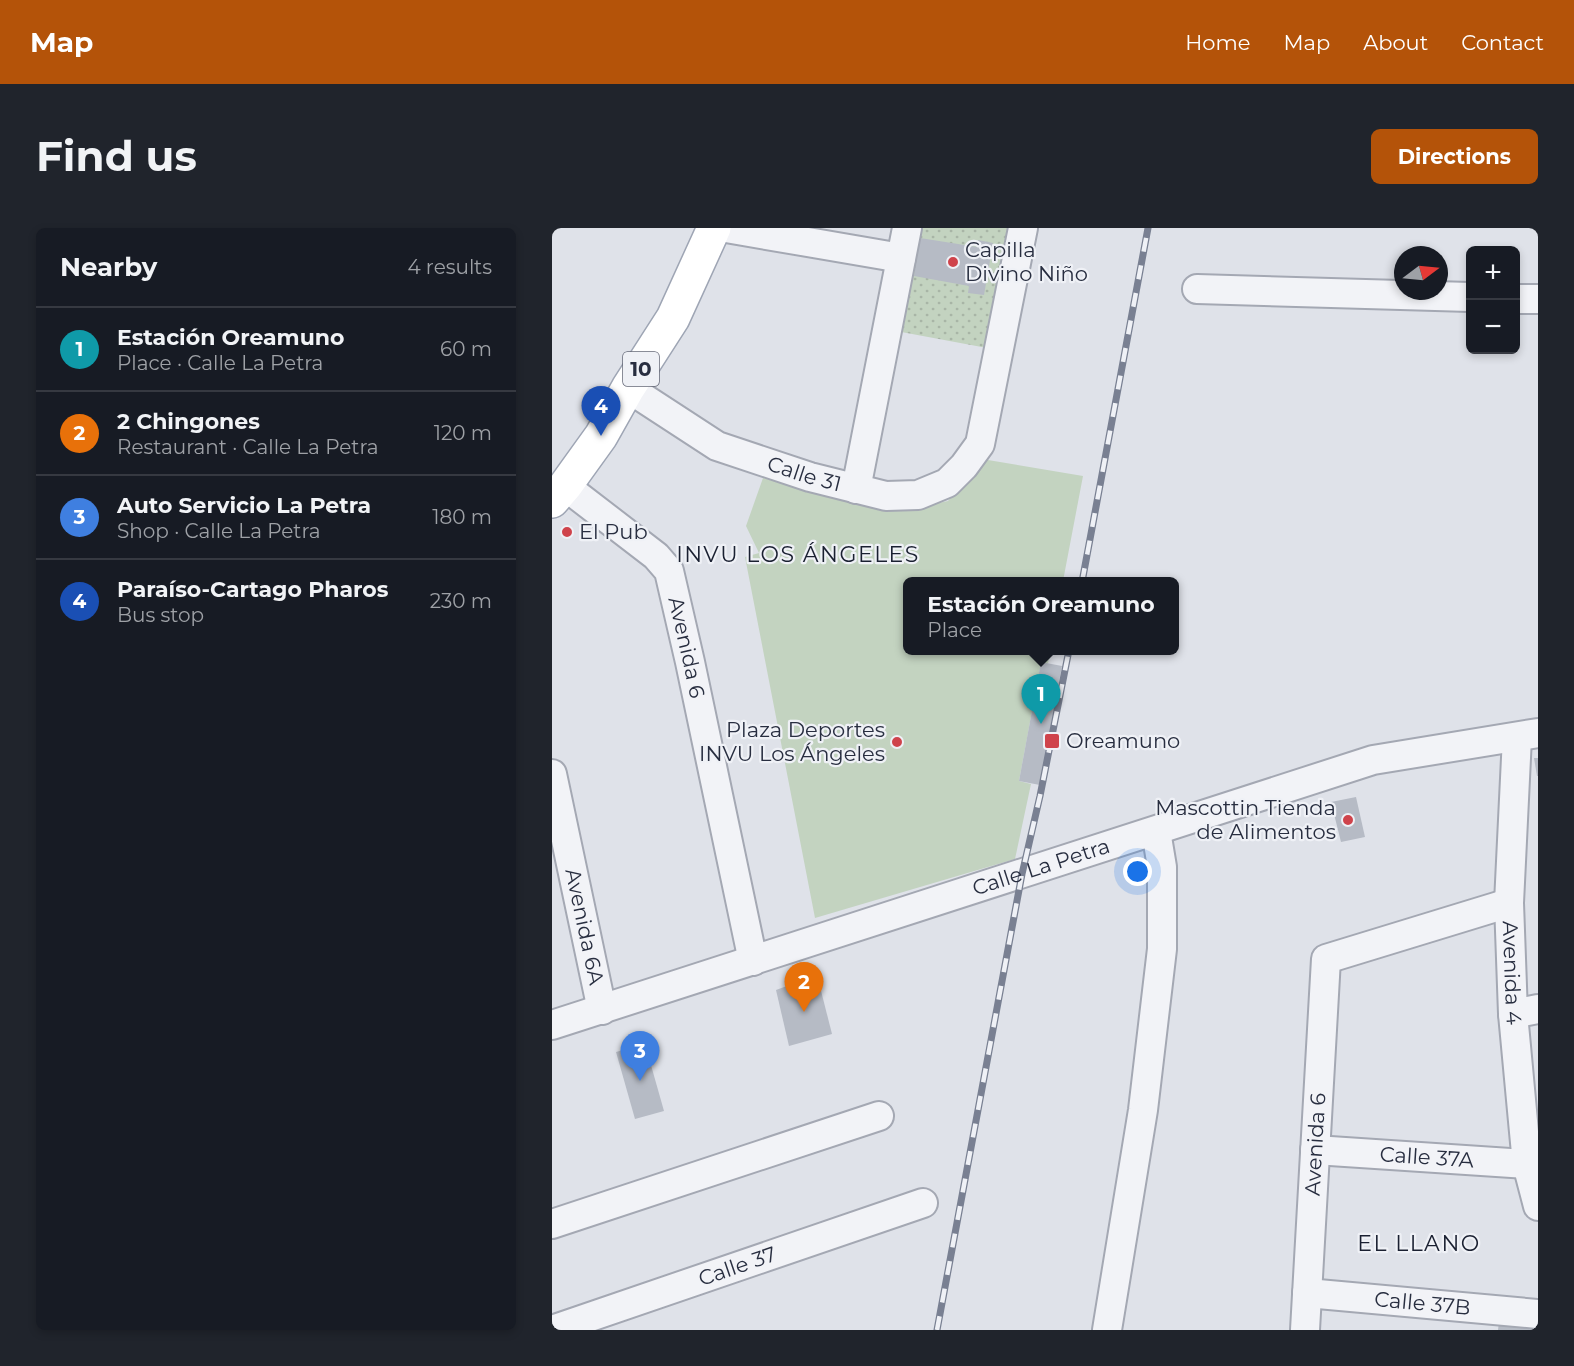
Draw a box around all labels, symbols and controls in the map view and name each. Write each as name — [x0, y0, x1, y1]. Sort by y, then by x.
text: Map — [30, 25, 93, 59]
text: Home — [1185, 30, 1250, 55]
text: Map — [1283, 30, 1330, 55]
text: About — [1363, 30, 1428, 55]
text: Contact — [1461, 30, 1544, 55]
button: Directions — [1371, 129, 1538, 184]
text: Find us — [36, 130, 197, 182]
place label: Capilla Divino Niño — [965, 237, 1088, 286]
north arrow — [1394, 246, 1448, 300]
map controls — [1466, 246, 1520, 354]
button: + — [1466, 246, 1520, 300]
text: Nearby — [60, 251, 157, 283]
text: 4 results — [407, 255, 492, 279]
marker: Capilla Divino Niño — [946, 255, 960, 269]
button: − — [1466, 300, 1520, 354]
text: Estación Oreamuno — [117, 324, 344, 351]
text: 1 — [76, 337, 83, 361]
text: 60 m — [440, 337, 492, 361]
text: Place · Calle La Petra — [117, 351, 323, 375]
road number: 10 — [623, 352, 659, 386]
pin: 4 — [581, 386, 620, 436]
text: 2 Chingones — [117, 408, 260, 435]
text: 2 — [74, 421, 85, 445]
text: 120 m — [434, 421, 492, 445]
text: Restaurant · Calle La Petra — [117, 435, 378, 459]
street label: Calle 31 — [764, 451, 844, 496]
text: Auto Servicio La Petra — [117, 492, 371, 519]
text: 3 — [74, 505, 85, 529]
text: 180 m — [432, 505, 492, 529]
text: Shop · Calle La Petra — [117, 519, 320, 543]
place label: El Pub — [579, 519, 648, 544]
marker: El Pub — [560, 525, 574, 539]
district label: INVU LOS ÁNGELES — [676, 541, 920, 568]
text: Paraíso-Cartago Pharos — [117, 576, 388, 603]
popup — [903, 577, 1179, 655]
text: 4 — [73, 589, 86, 613]
text: 230 m — [430, 589, 492, 613]
text: Estación Oreamuno — [927, 591, 1155, 618]
street label: Avenida 6 — [663, 594, 710, 700]
text: Bus stop — [117, 603, 204, 627]
text: Place — [927, 618, 982, 642]
pin: 1 — [1022, 674, 1060, 724]
place label: Plaza Deportes INVU Los Ángeles — [699, 717, 885, 766]
place label: Oreamuno — [1066, 728, 1180, 753]
marker: Oreamuno — [1043, 732, 1061, 750]
marker: Plaza Deportes INVU Los Ángeles — [890, 735, 904, 749]
place label: Mascottin Tienda de Alimentos — [1155, 795, 1336, 844]
marker: Mascottin Tienda de Alimentos — [1341, 813, 1355, 827]
street label: Calle La Petra — [969, 833, 1113, 900]
your location — [1123, 857, 1152, 886]
street label: Avenida 6A — [560, 866, 610, 988]
street label: Avenida 4 — [1498, 920, 1527, 1026]
pin: 2 — [784, 962, 824, 1012]
pin: 3 — [620, 1032, 659, 1081]
street label: Avenida 6 — [1300, 1092, 1330, 1196]
street label: Calle 37A — [1379, 1141, 1476, 1173]
district label: EL LLANO — [1357, 1230, 1481, 1257]
street label: Calle 37 — [695, 1241, 779, 1291]
street label: Calle 37B — [1373, 1286, 1472, 1320]

